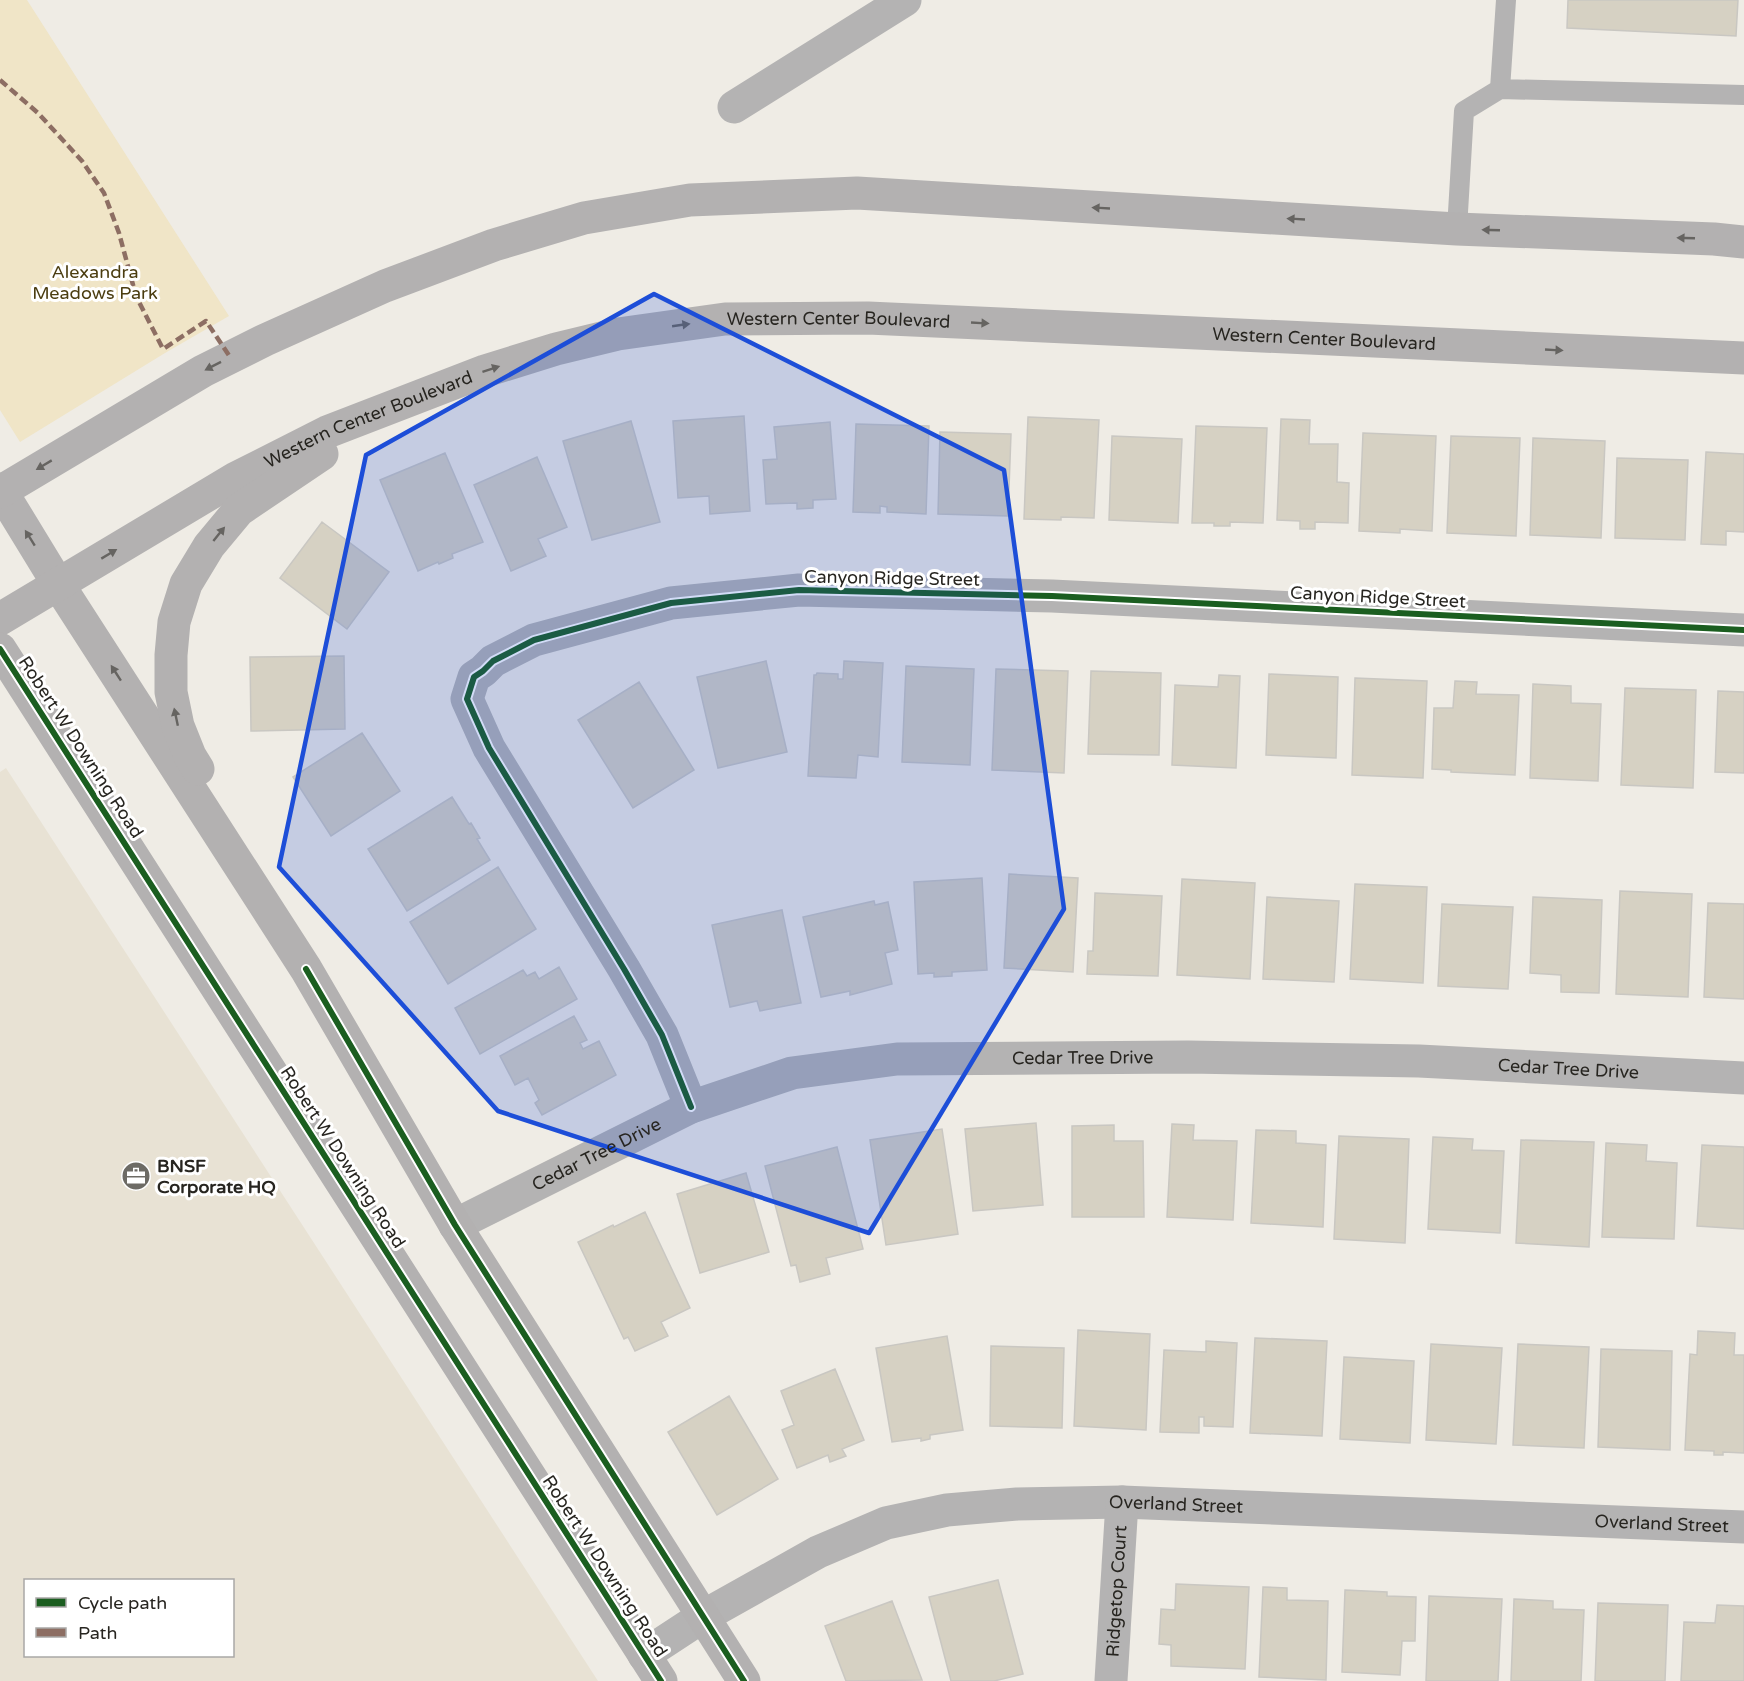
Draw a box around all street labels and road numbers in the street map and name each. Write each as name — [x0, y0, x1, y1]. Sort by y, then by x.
street label: Western Center Boulevard — [727, 307, 951, 333]
street label: Western Center Boulevard — [1212, 323, 1436, 355]
street label: Western Center Boulevard — [261, 366, 476, 473]
street label: Canyon Ridge Street — [804, 565, 980, 591]
street label: Canyon Ridge Street — [1290, 581, 1467, 613]
street label: Robert W Downing Road — [14, 652, 148, 842]
street label: Cedar Tree Drive — [1012, 1046, 1153, 1069]
street label: Cedar Tree Drive — [1497, 1054, 1640, 1083]
street label: Robert W Downing Road — [276, 1062, 410, 1252]
street label: Cedar Tree Drive — [528, 1113, 665, 1196]
street label: Robert W Downing Road — [538, 1471, 672, 1661]
street label: Overland Street — [1109, 1491, 1244, 1518]
street label: Overland Street — [1594, 1510, 1729, 1537]
street label: Ridgetop Court — [1101, 1525, 1132, 1658]

